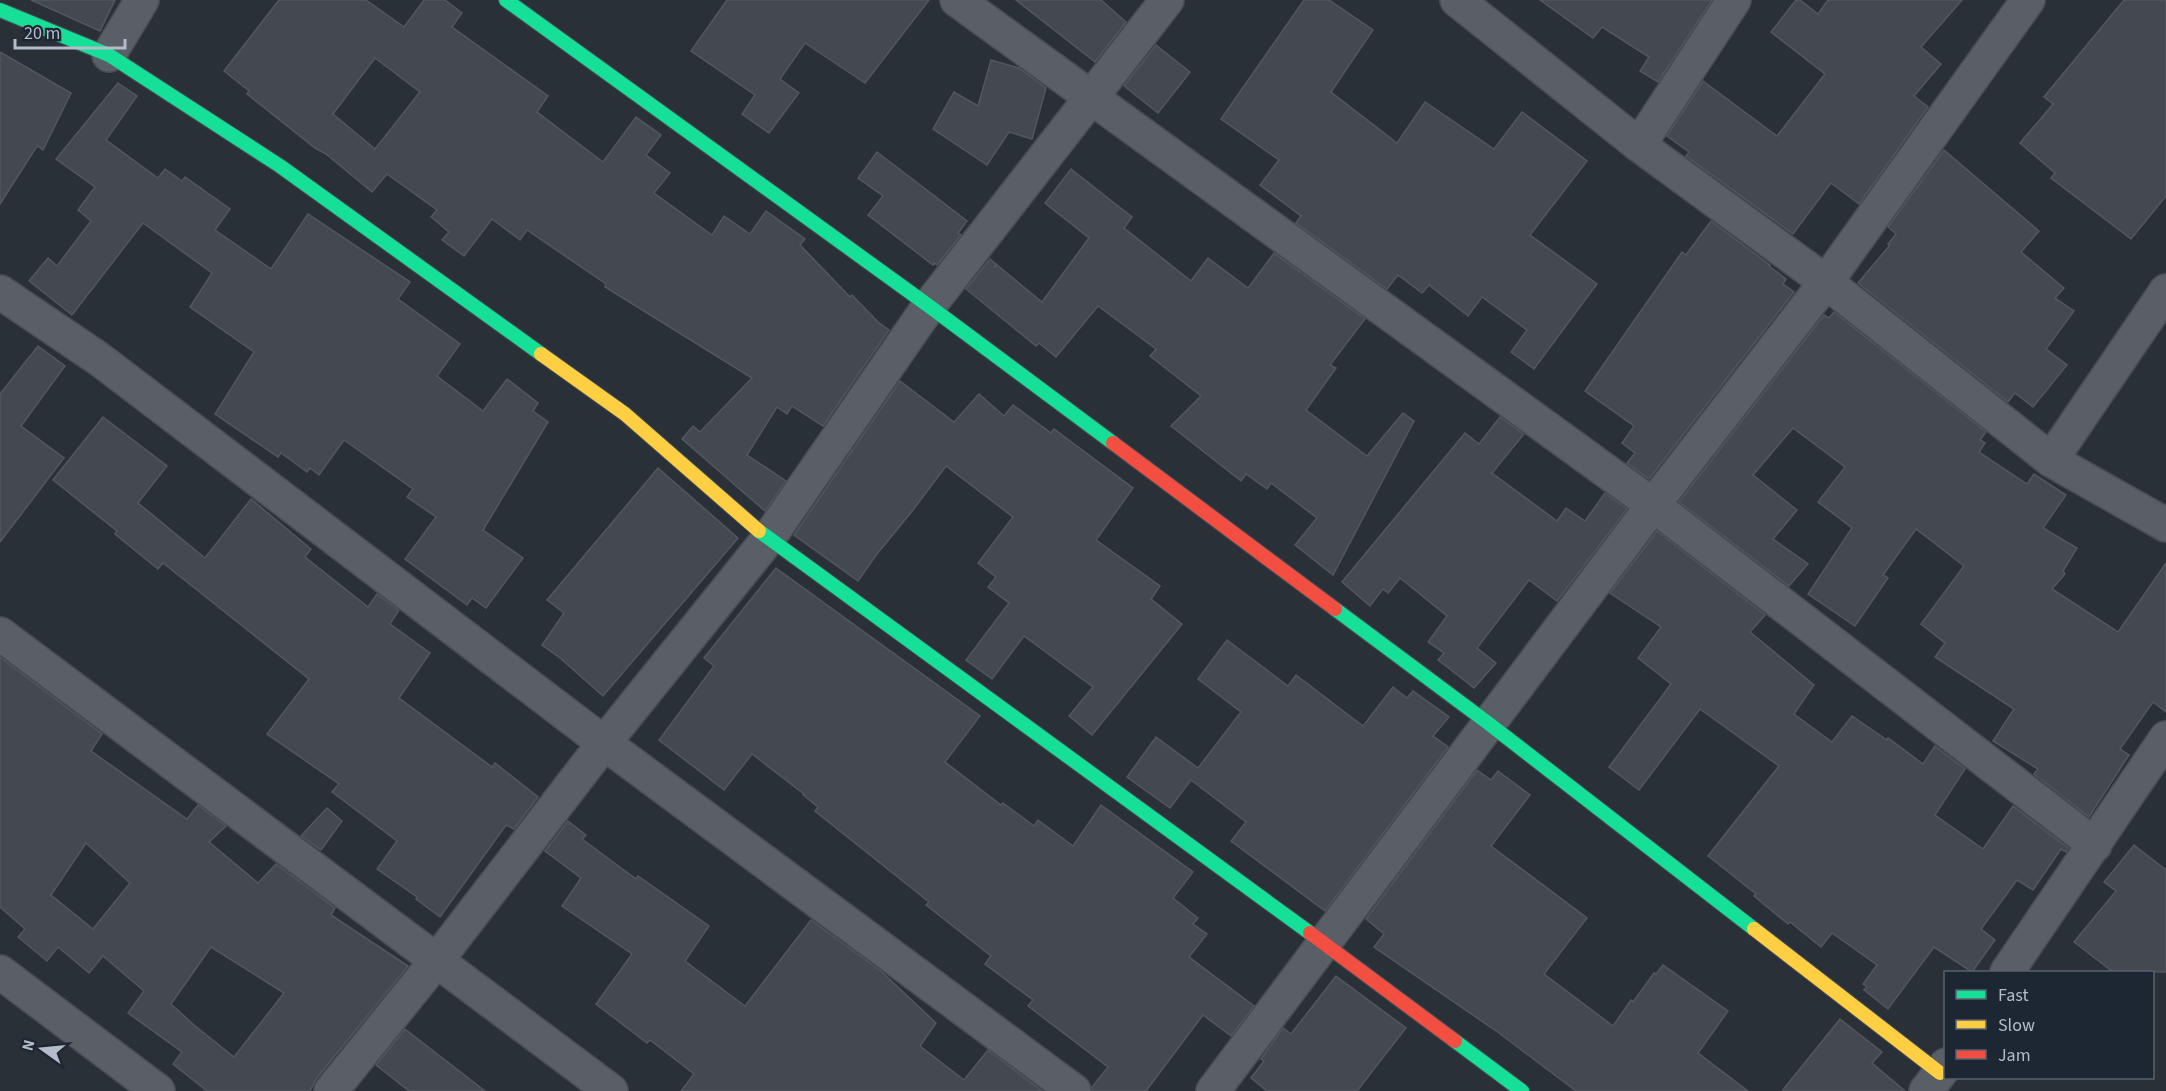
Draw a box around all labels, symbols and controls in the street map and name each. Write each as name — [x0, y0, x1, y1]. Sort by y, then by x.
scale bar — [15, 12, 124, 50]
text: 20 m — [24, 21, 60, 46]
legend — [1944, 971, 2154, 1079]
text: Fast — [1998, 983, 2029, 1008]
text: Slow — [1998, 1013, 2035, 1038]
north arrow — [12, 1019, 72, 1079]
text: N — [16, 1037, 40, 1053]
text: Jam — [1998, 1043, 2031, 1068]

